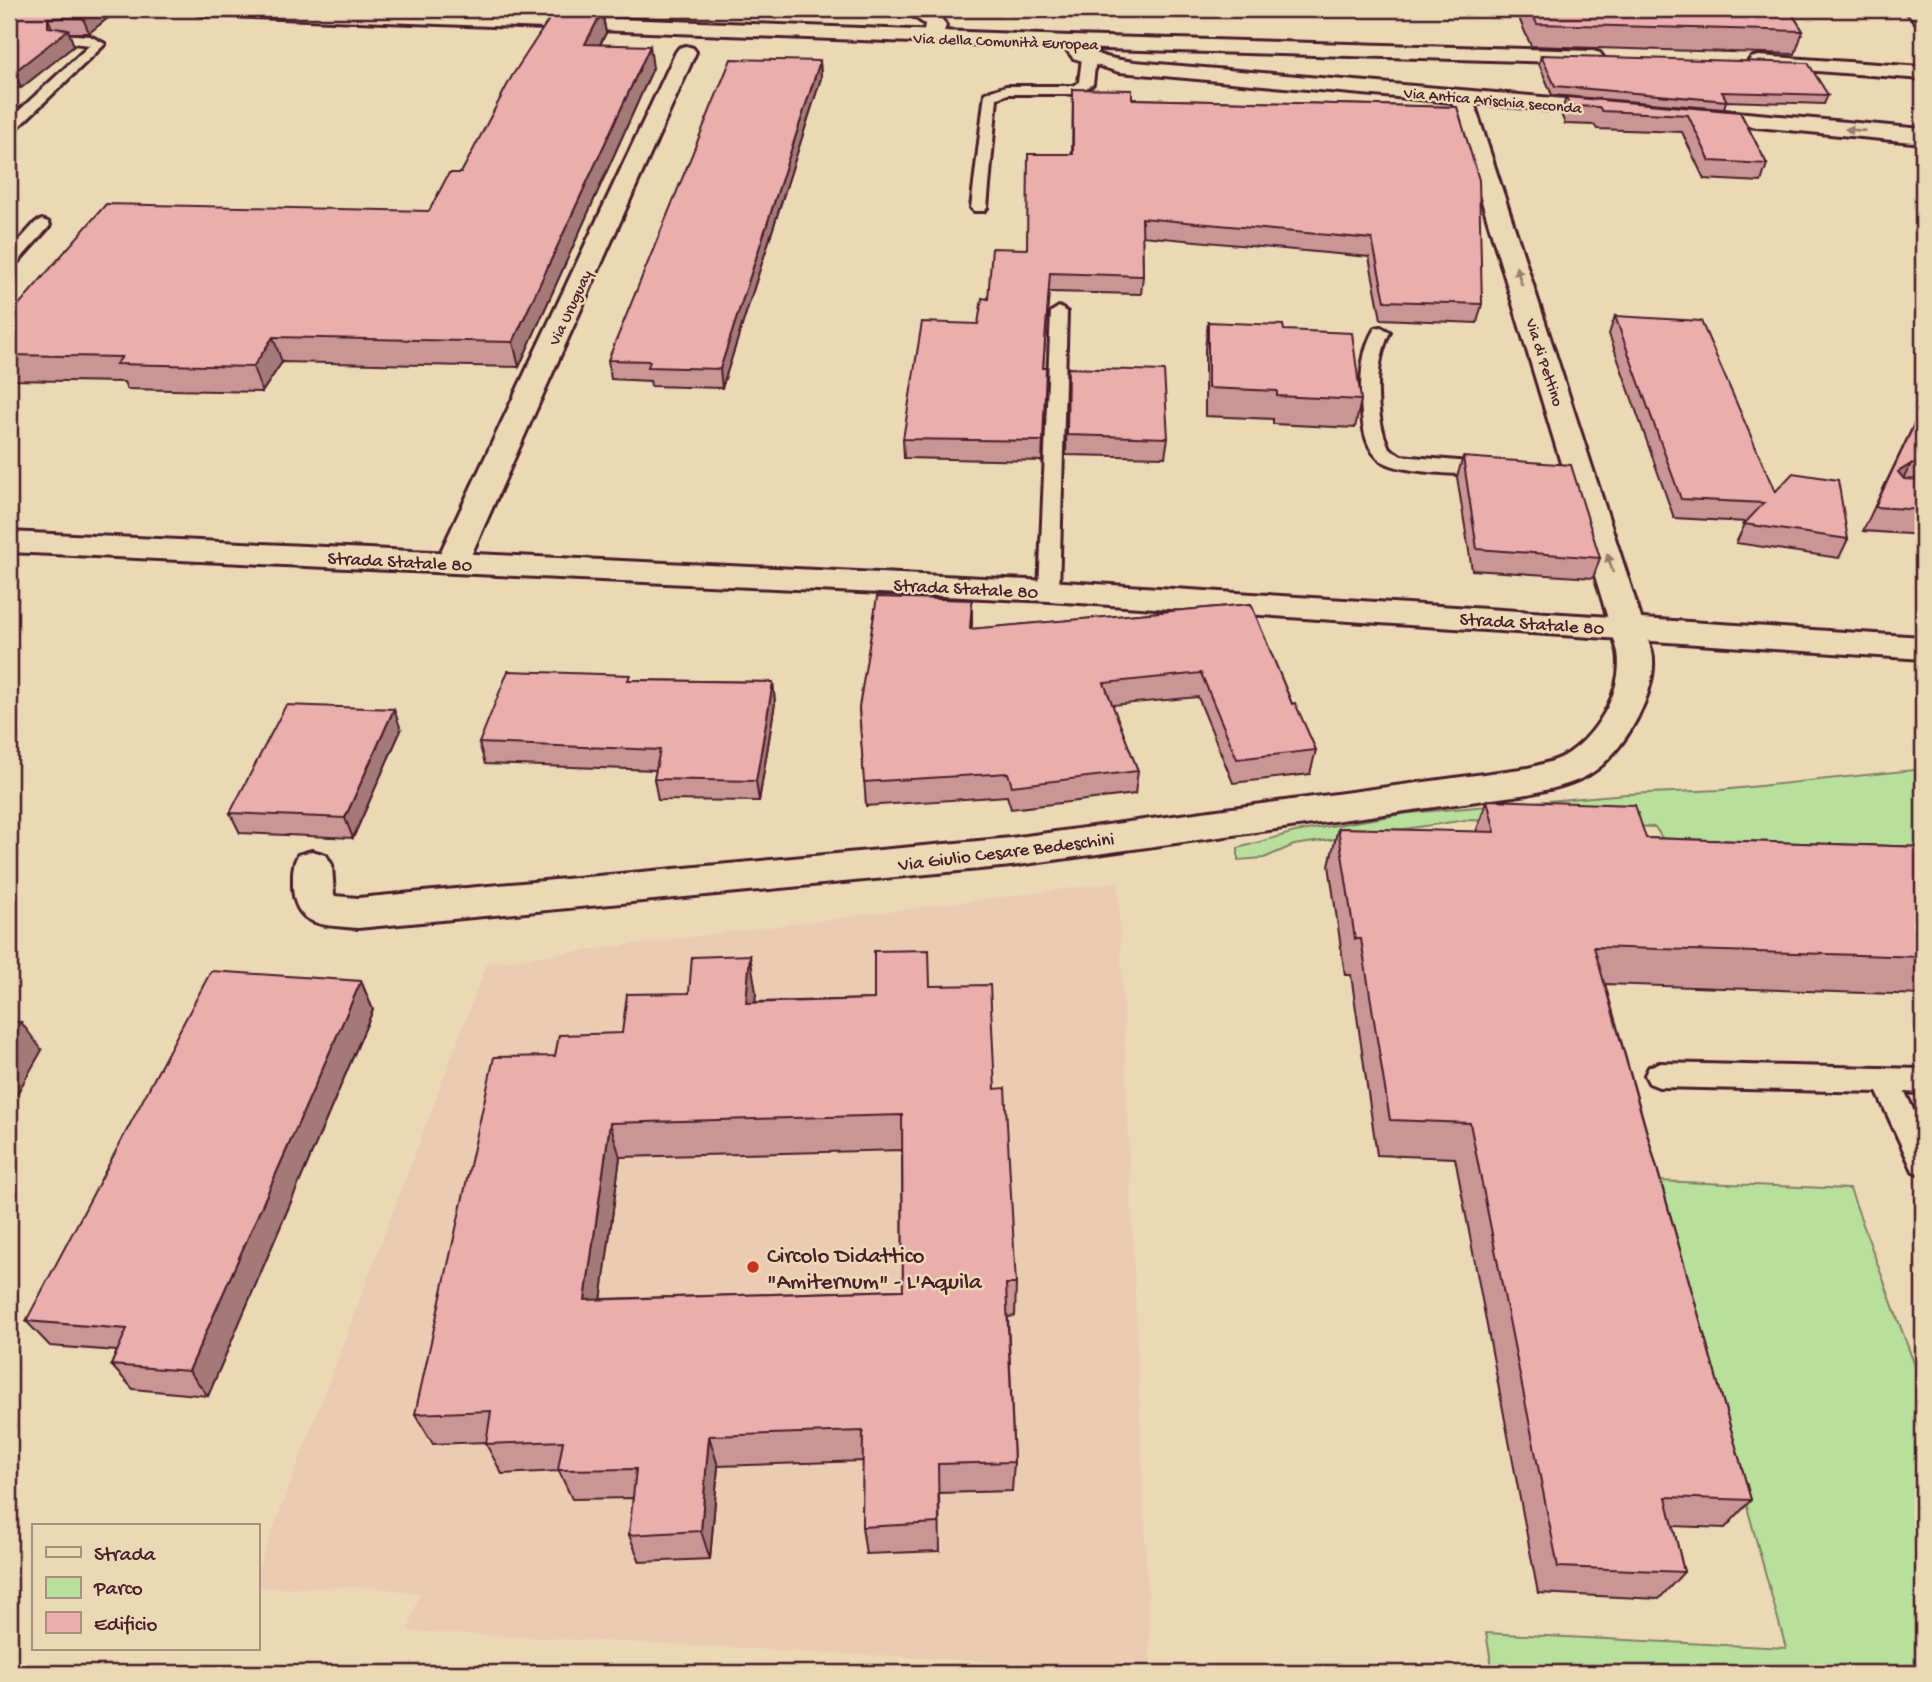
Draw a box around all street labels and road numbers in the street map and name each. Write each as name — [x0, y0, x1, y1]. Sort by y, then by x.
street label: Via della Comunità Europea — [912, 31, 1100, 56]
street label: Via Antica Arischia seconda — [1402, 85, 1584, 120]
street label: Via Uruguay — [546, 268, 598, 350]
street label: Via di Pettino — [1519, 316, 1566, 409]
street label: Strada Statale 80 — [327, 548, 473, 579]
street label: Strada Statale 80 — [893, 575, 1039, 606]
street label: Strada Statale 80 — [1459, 609, 1605, 642]
street label: Via Giulio Cesare Bedeschini — [896, 829, 1116, 878]

